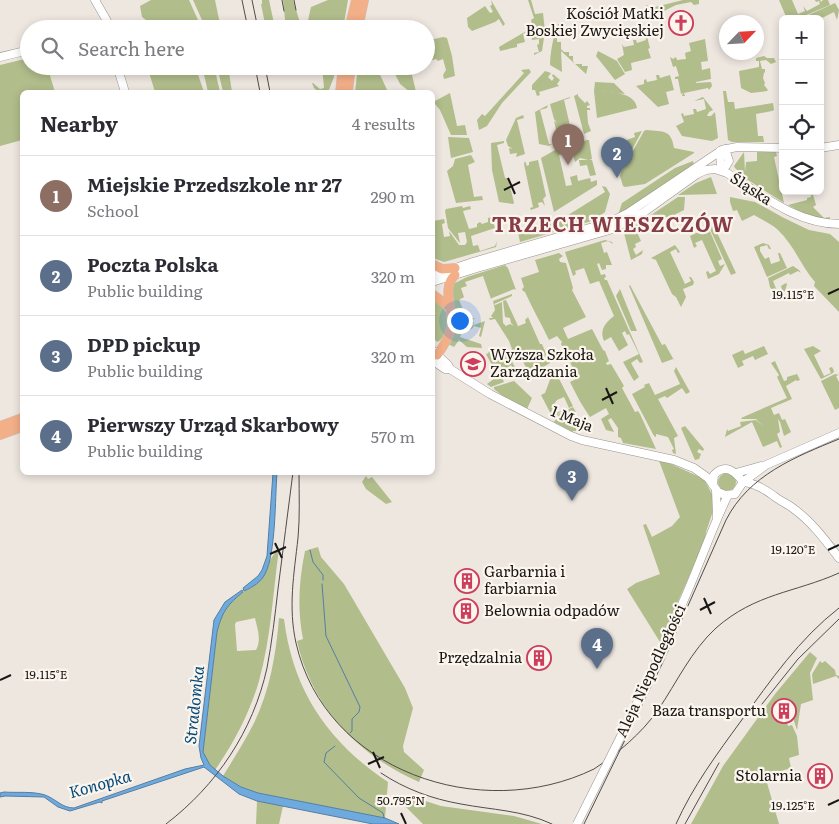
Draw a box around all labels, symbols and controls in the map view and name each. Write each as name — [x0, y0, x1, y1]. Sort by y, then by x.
place label: Kościół Matki Boskiej Zwycięskiej — [525, 1, 664, 41]
church icon: Kościół Matki Boskiej Zwycięskiej — [668, 10, 694, 36]
north arrow — [719, 15, 764, 60]
map controls — [779, 15, 824, 195]
button: + — [779, 15, 824, 60]
search box — [20, 20, 435, 75]
icon: search — [38, 34, 66, 62]
text: Search here — [78, 34, 185, 62]
button: − — [779, 60, 824, 105]
button: locate — [779, 105, 824, 150]
text: Nearby — [40, 107, 118, 138]
text: 4 results — [352, 111, 415, 135]
pin: 1 — [552, 124, 584, 165]
pin: 2 — [601, 137, 633, 178]
button: layers — [779, 150, 824, 195]
street label: Śląska — [726, 166, 778, 210]
text: Miejskie Przedszkole nr 27 — [87, 170, 342, 198]
text: 1 — [53, 184, 59, 208]
text: 290 m — [371, 184, 415, 208]
text: School — [87, 198, 139, 222]
district label: TRZECH WIESZCZÓW — [492, 208, 734, 238]
text: Poczta Polska — [87, 250, 218, 278]
text: 2 — [52, 264, 60, 288]
text: 320 m — [371, 264, 415, 288]
text: Public building — [87, 278, 203, 302]
text: 19.115°E — [772, 285, 815, 303]
your location — [447, 308, 473, 334]
text: DPD pickup — [87, 330, 200, 358]
place label: Wyższa Szkoła Zarządzania — [490, 342, 595, 382]
text: 3 — [52, 344, 60, 368]
text: 320 m — [371, 344, 415, 368]
school or university icon: Wyższa Szkoła Zarządzania — [460, 351, 486, 377]
text: Public building — [87, 358, 203, 382]
street label: 1 Maja — [548, 399, 598, 437]
text: Pierwszy Urząd Skarbowy — [87, 410, 339, 438]
text: 4 — [51, 424, 61, 448]
text: 570 m — [371, 424, 415, 448]
text: Public building — [87, 438, 203, 462]
pin: 3 — [556, 460, 588, 501]
text: 19.120°E — [771, 540, 816, 558]
place label: Garbarnia i farbiarnia — [484, 559, 565, 599]
building icon: Garbarnia i farbiarnia — [454, 568, 480, 594]
building icon: Belownia odpadów — [453, 598, 479, 624]
place label: Belownia odpadów — [484, 598, 620, 621]
street label: Aleja Niepodległości — [609, 600, 691, 741]
pin: 4 — [581, 628, 613, 669]
place label: Przędzalnia — [438, 645, 523, 668]
building icon: Przędzalnia — [526, 645, 552, 671]
water label: Stradomka — [177, 664, 209, 745]
text: 19.115°E — [25, 665, 68, 683]
place label: Baza transportu — [652, 698, 766, 721]
building icon: Baza transportu — [771, 698, 797, 724]
water label: Konopka — [66, 762, 135, 803]
place label: Stolarnia — [736, 763, 803, 786]
building icon: Stolarnia — [807, 763, 833, 789]
text: 50.795°N — [377, 791, 425, 809]
text: 19.125°E — [771, 796, 815, 814]

